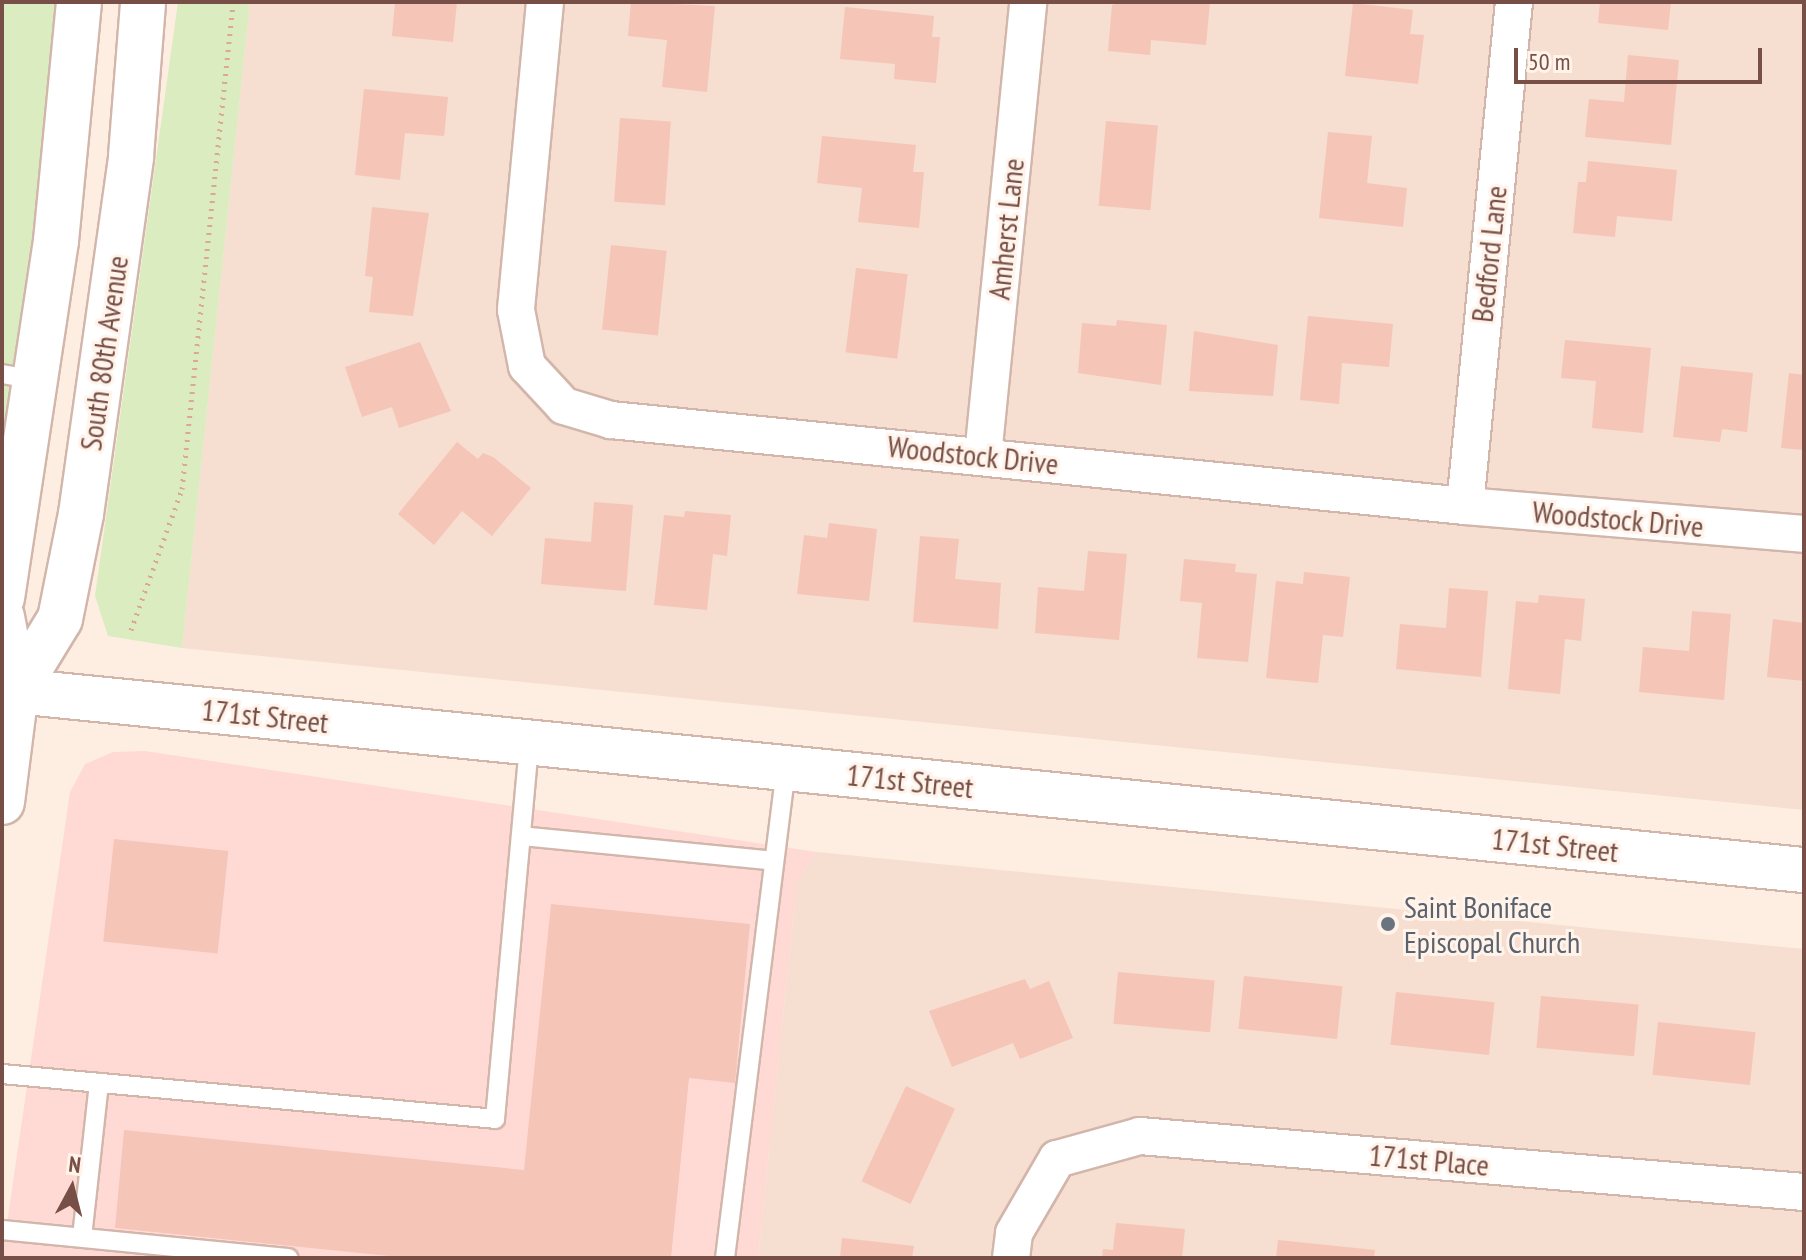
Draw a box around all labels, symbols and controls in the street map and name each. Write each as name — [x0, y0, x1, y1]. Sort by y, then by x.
scale bar — [1518, 32, 1766, 82]
text: 50 m — [1528, 46, 1570, 77]
street label: Amherst Lane — [981, 157, 1031, 301]
street label: Bedford Lane — [1464, 184, 1514, 324]
street label: South 80th Avenue — [72, 253, 136, 453]
street label: Woodstock Drive — [885, 428, 1061, 482]
street label: Woodstock Drive — [1531, 494, 1705, 544]
street label: 171st Street — [200, 691, 330, 741]
street label: 171st Street — [845, 756, 975, 806]
street label: 171st Street — [1490, 820, 1620, 870]
place label: Saint Boniface Episcopal Church — [1404, 889, 1580, 960]
marker: Saint Boniface Episcopal Church — [1379, 915, 1397, 933]
street label: 171st Place — [1367, 1137, 1491, 1183]
north arrow — [32, 1148, 112, 1228]
text: N — [67, 1150, 83, 1179]

